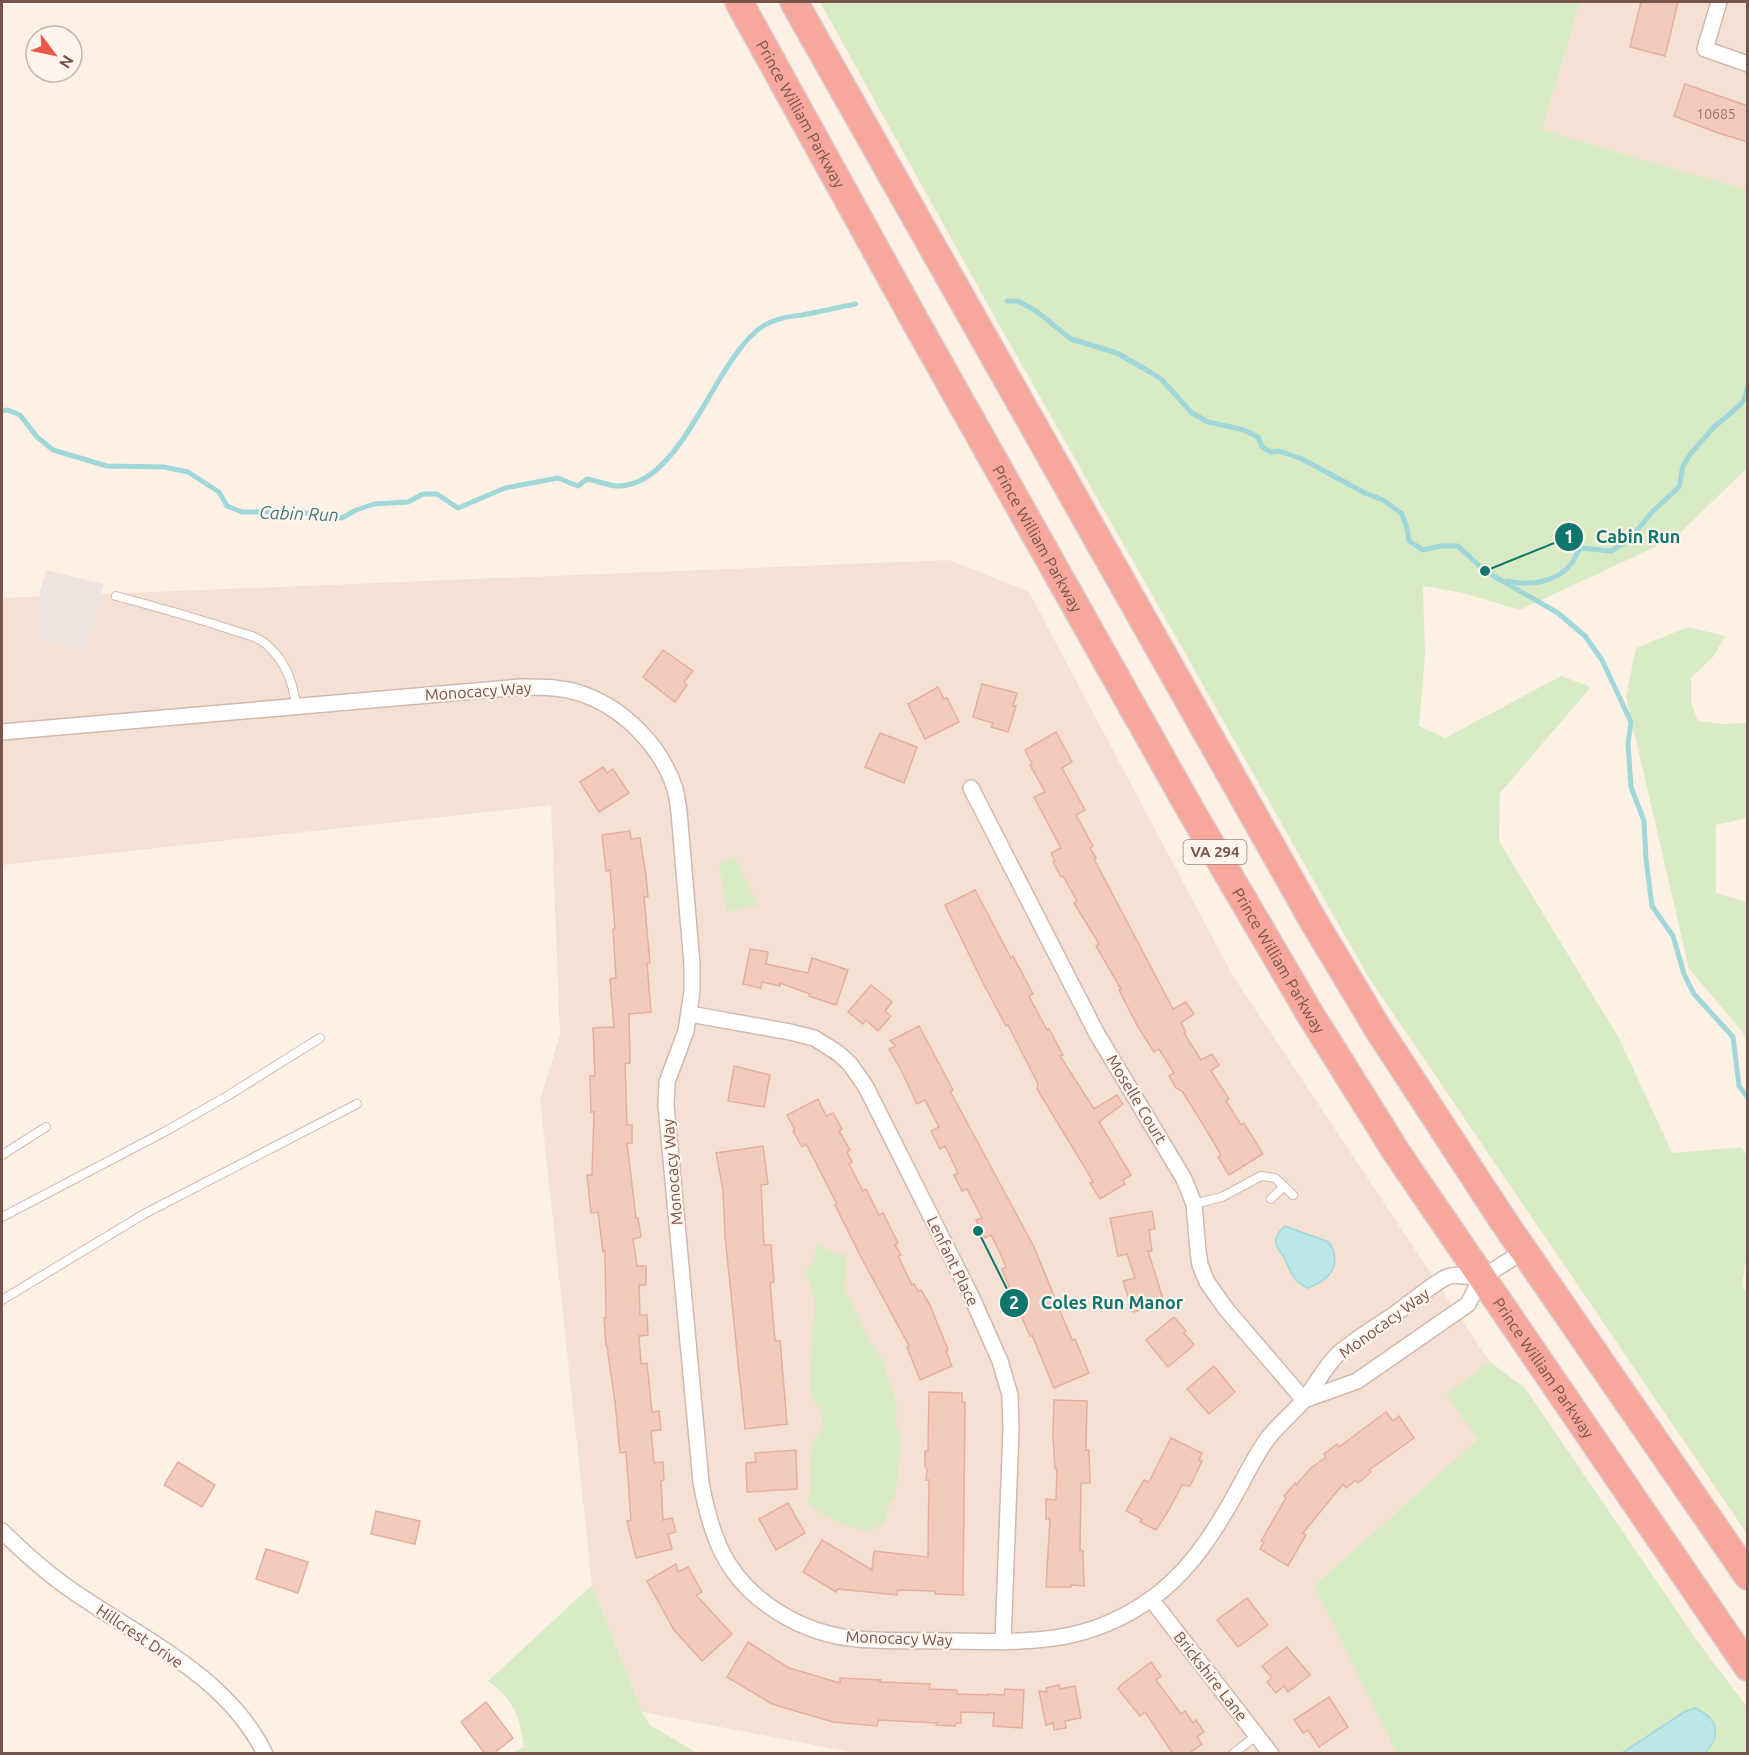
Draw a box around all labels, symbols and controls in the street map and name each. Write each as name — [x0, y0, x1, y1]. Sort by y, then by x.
north arrow — [24, 24, 84, 84]
street label: Prince William Parkway — [753, 37, 849, 191]
text: N — [56, 52, 78, 72]
house number: 10685 — [1696, 106, 1736, 122]
street label: Prince William Parkway — [989, 462, 1086, 615]
water label: Cabin Run — [259, 502, 339, 524]
callout: Cabin Run — [1554, 519, 1692, 555]
text: 1 — [1564, 526, 1574, 546]
text: Cabin Run — [1596, 526, 1680, 546]
street label: Monocacy Way — [424, 678, 532, 704]
road number: VA 294 — [1184, 840, 1246, 864]
street label: Prince William Parkway — [1229, 884, 1329, 1037]
street label: Moselle Court — [1103, 1051, 1171, 1147]
street label: Monocacy Way — [658, 1118, 686, 1226]
street label: Lenfant Place — [923, 1213, 983, 1309]
street label: Monocacy Way — [1336, 1284, 1433, 1362]
callout: Coles Run Manor — [999, 1285, 1195, 1321]
text: 2 — [1009, 1292, 1019, 1312]
text: Coles Run Manor — [1041, 1292, 1184, 1312]
street label: Prince William Parkway — [1489, 1294, 1598, 1442]
street label: Hillcrest Drive — [93, 1600, 187, 1672]
street label: Monocacy Way — [845, 1627, 953, 1649]
street label: Brickshire Lane — [1171, 1628, 1251, 1724]

